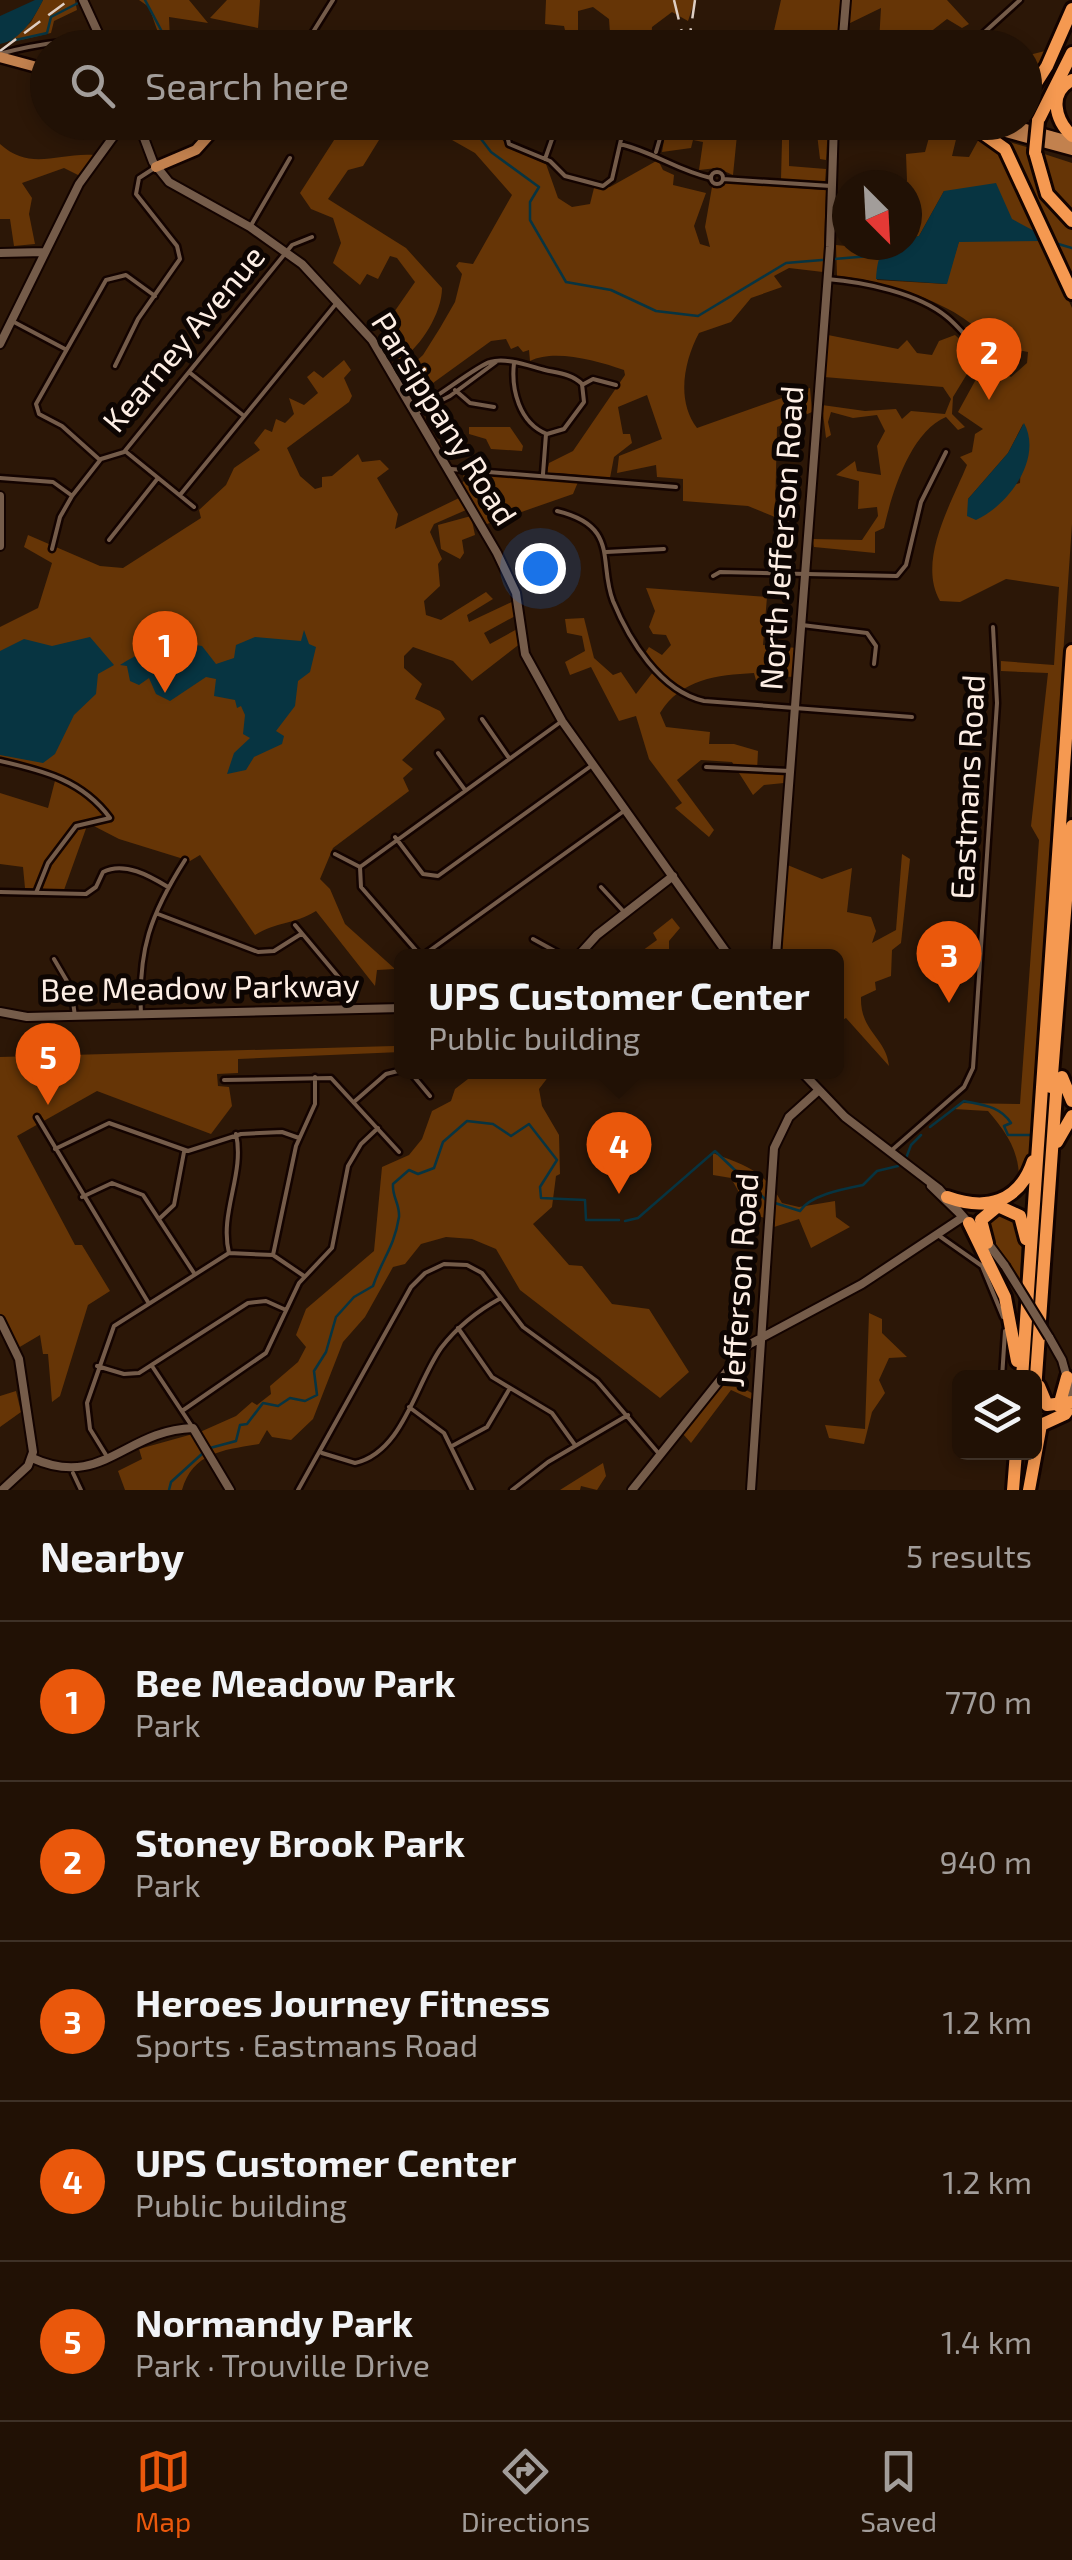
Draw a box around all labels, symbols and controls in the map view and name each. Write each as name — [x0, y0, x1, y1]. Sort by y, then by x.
search box — [30, 30, 1042, 140]
icon: search — [65, 58, 120, 113]
text: Search here — [145, 62, 349, 108]
north arrow — [832, 170, 922, 260]
street label: Kearney Avenue — [93, 237, 271, 439]
street label: Parsippany Road — [365, 305, 526, 531]
pin: 2 — [956, 318, 1022, 400]
street label: North Jefferson Road — [750, 384, 810, 691]
your location — [515, 543, 566, 594]
pin: 1 — [132, 610, 198, 693]
street label: Eastmans Road — [941, 673, 991, 900]
pin: 3 — [916, 920, 982, 1003]
popup — [394, 949, 844, 1079]
street label: Bee Meadow Parkway — [40, 964, 360, 1008]
text: UPS Customer Center — [428, 972, 810, 1018]
text: Public building — [428, 1018, 640, 1056]
pin: 5 — [15, 1022, 80, 1105]
pin: 4 — [586, 1112, 652, 1194]
street label: Jefferson Road — [712, 1172, 764, 1388]
map controls — [952, 1370, 1042, 1460]
button: layers — [952, 1370, 1042, 1460]
text: Nearby — [40, 1530, 184, 1580]
text: 5 results — [906, 1536, 1032, 1574]
text: Bee Meadow Park — [135, 1659, 455, 1705]
text: 1 — [66, 1682, 79, 1720]
text: 770 m — [945, 1682, 1032, 1720]
text: Park — [135, 1705, 200, 1743]
text: Stoney Brook Park — [135, 1819, 465, 1865]
text: 2 — [63, 1842, 82, 1880]
text: 940 m — [940, 1842, 1032, 1880]
text: Park — [135, 1865, 200, 1903]
text: Heroes Journey Fitness — [135, 1979, 550, 2025]
text: 3 — [63, 2002, 82, 2040]
text: 1.2 km — [942, 2002, 1032, 2040]
text: Sports · Eastmans Road — [135, 2025, 478, 2063]
text: UPS Customer Center — [135, 2139, 517, 2185]
text: 4 — [62, 2162, 83, 2200]
text: 1.2 km — [942, 2162, 1032, 2200]
text: Public building — [135, 2185, 347, 2223]
text: Normandy Park — [135, 2299, 413, 2345]
text: 5 — [64, 2322, 81, 2360]
text: 1.4 km — [941, 2322, 1032, 2360]
text: Park · Trouville Drive — [135, 2345, 430, 2383]
tab: Map — [135, 2444, 191, 2538]
tab: Directions — [461, 2444, 590, 2538]
tab: Saved — [860, 2444, 937, 2538]

